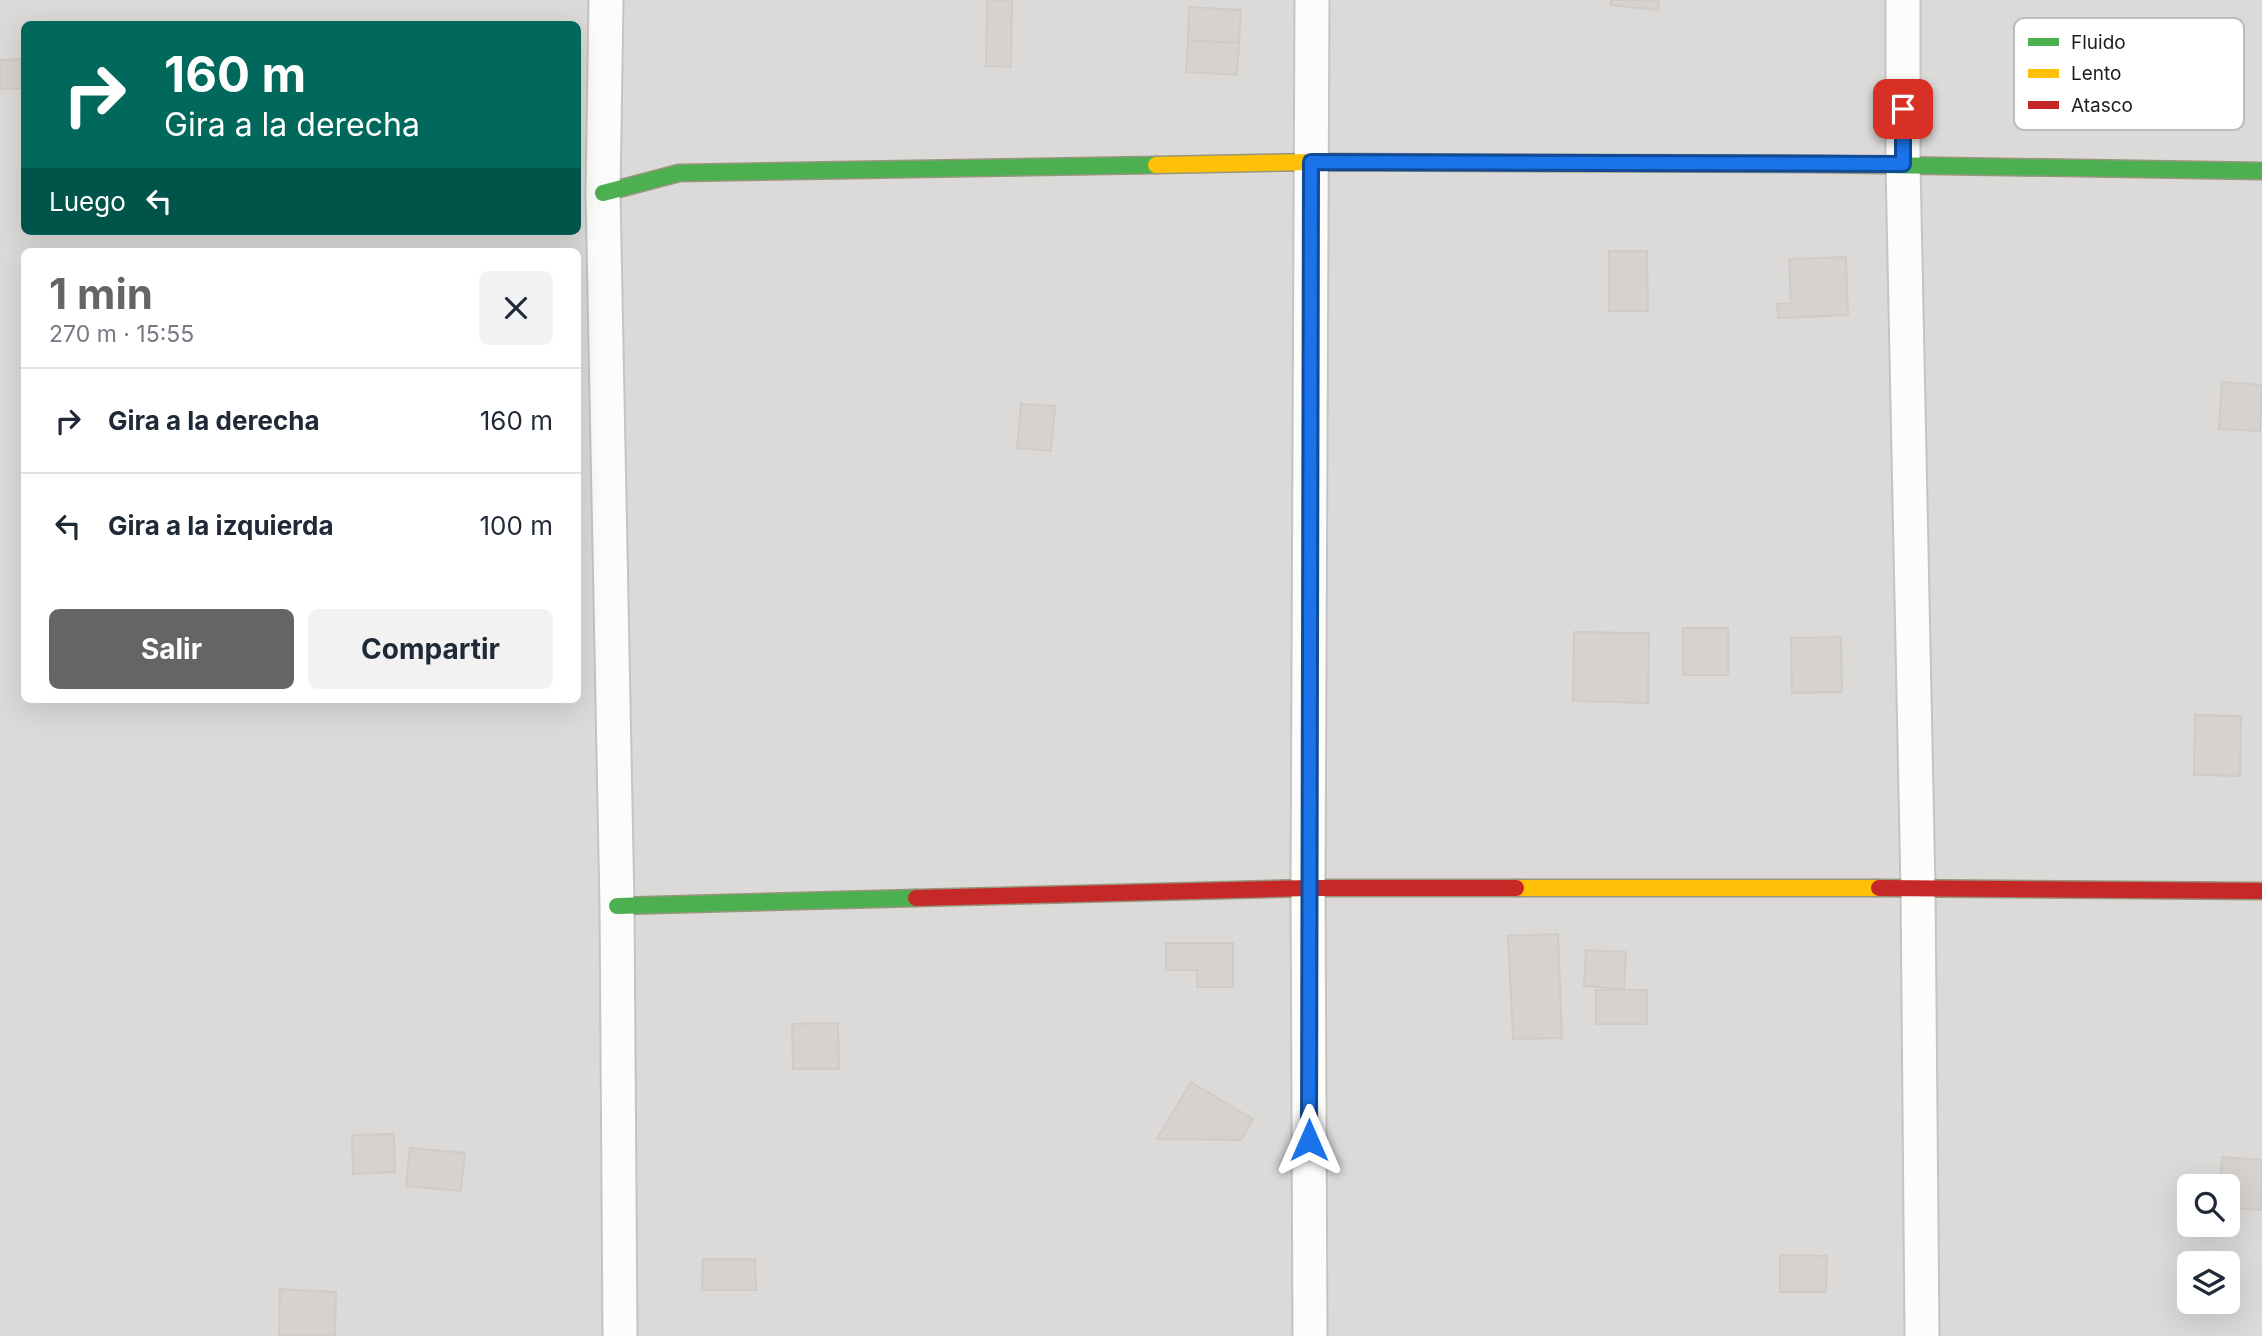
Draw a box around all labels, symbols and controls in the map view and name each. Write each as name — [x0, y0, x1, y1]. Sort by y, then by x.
legend — [2014, 18, 2244, 130]
text: Fluido — [2071, 31, 2126, 54]
text: 160 m — [164, 45, 306, 104]
icon: right — [49, 49, 140, 140]
text: Lento — [2071, 62, 2121, 85]
pin — [1873, 79, 1933, 139]
icon: arrive — [1884, 90, 1922, 128]
text: Atasco — [2071, 94, 2133, 117]
text: Gira a la derecha — [164, 105, 420, 144]
icon: left — [140, 182, 178, 220]
text: Luego — [49, 186, 126, 217]
text: 1 min — [49, 268, 153, 319]
button: close — [479, 271, 553, 345]
text: 270 m · 15:55 — [49, 320, 194, 348]
icon: right — [49, 402, 87, 440]
text: Gira a la derecha — [108, 405, 320, 436]
text: 160 m — [480, 405, 553, 436]
icon: left — [49, 507, 87, 545]
text: Gira a la izquierda — [108, 510, 334, 541]
text: 100 m — [480, 510, 553, 541]
button: Salir — [49, 609, 294, 689]
button: Compartir — [308, 609, 553, 689]
position arrow — [1272, 1103, 1346, 1177]
map controls — [2177, 1174, 2240, 1314]
button: search — [2177, 1174, 2240, 1237]
button: layers — [2177, 1251, 2240, 1314]

